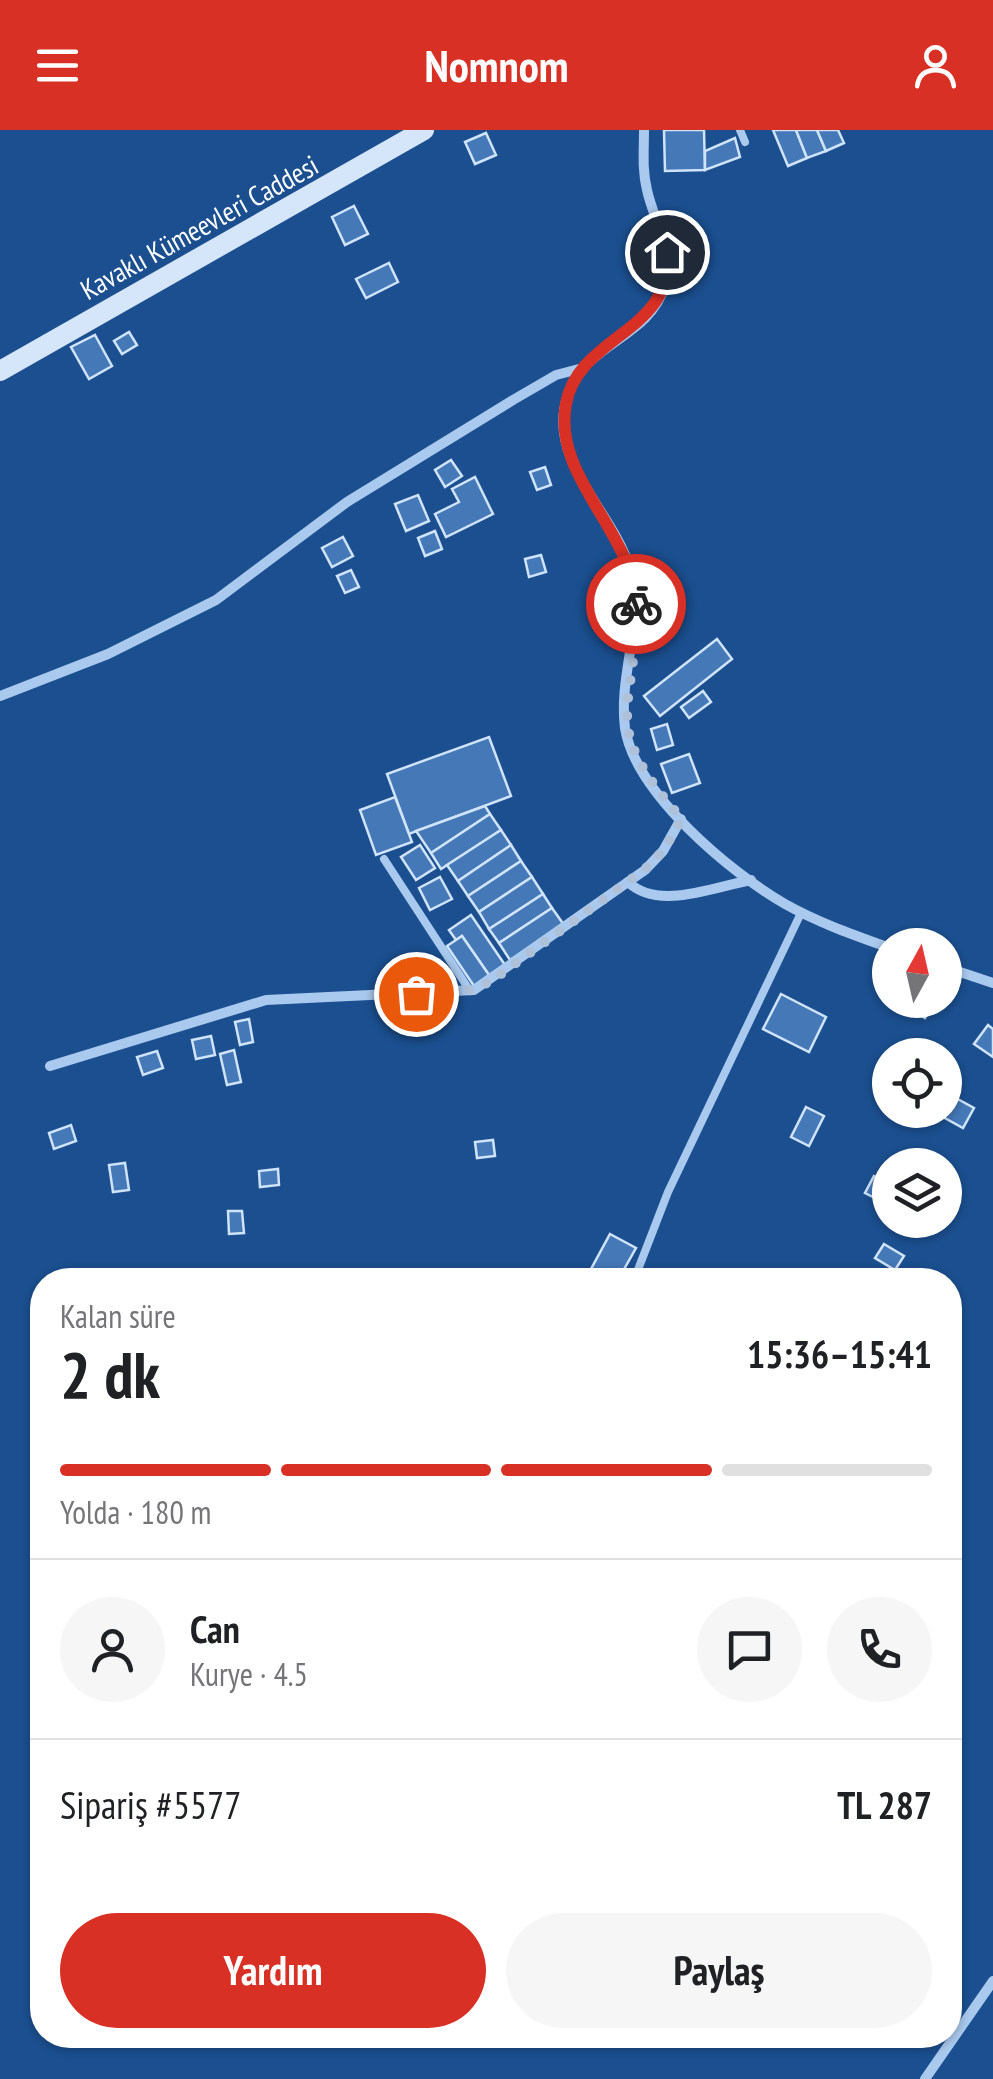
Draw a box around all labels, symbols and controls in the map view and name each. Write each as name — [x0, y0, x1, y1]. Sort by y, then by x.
text: Nomnom — [424, 36, 569, 94]
icon: menu — [30, 38, 85, 93]
icon: person — [908, 38, 963, 93]
street label: Kavaklı Kümeevleri Caddesi — [74, 146, 324, 308]
pin — [625, 210, 710, 295]
icon: home — [640, 225, 695, 280]
courier — [586, 554, 686, 654]
icon: bike — [609, 577, 664, 632]
north arrow — [872, 928, 962, 1018]
map controls — [872, 928, 962, 1238]
pin — [374, 952, 459, 1037]
icon: bag — [389, 967, 444, 1022]
button: locate — [872, 1038, 962, 1128]
button: layers — [872, 1148, 962, 1238]
text: Kalan süre — [60, 1295, 176, 1337]
text: 15:36–15:41 — [747, 1329, 932, 1378]
text: 2 dk — [60, 1332, 160, 1416]
text: Yolda · 180 m — [60, 1491, 211, 1533]
button: person — [60, 1597, 165, 1702]
button: chat — [697, 1597, 802, 1702]
button: phone — [827, 1597, 932, 1702]
text: Can — [190, 1604, 240, 1653]
text: Kurye · 4.5 — [190, 1653, 308, 1695]
text: Sipariş #5577 — [60, 1780, 241, 1829]
text: TL 287 — [837, 1780, 932, 1829]
button: Yardım — [60, 1913, 486, 2028]
button: Paylaş — [506, 1913, 932, 2028]

